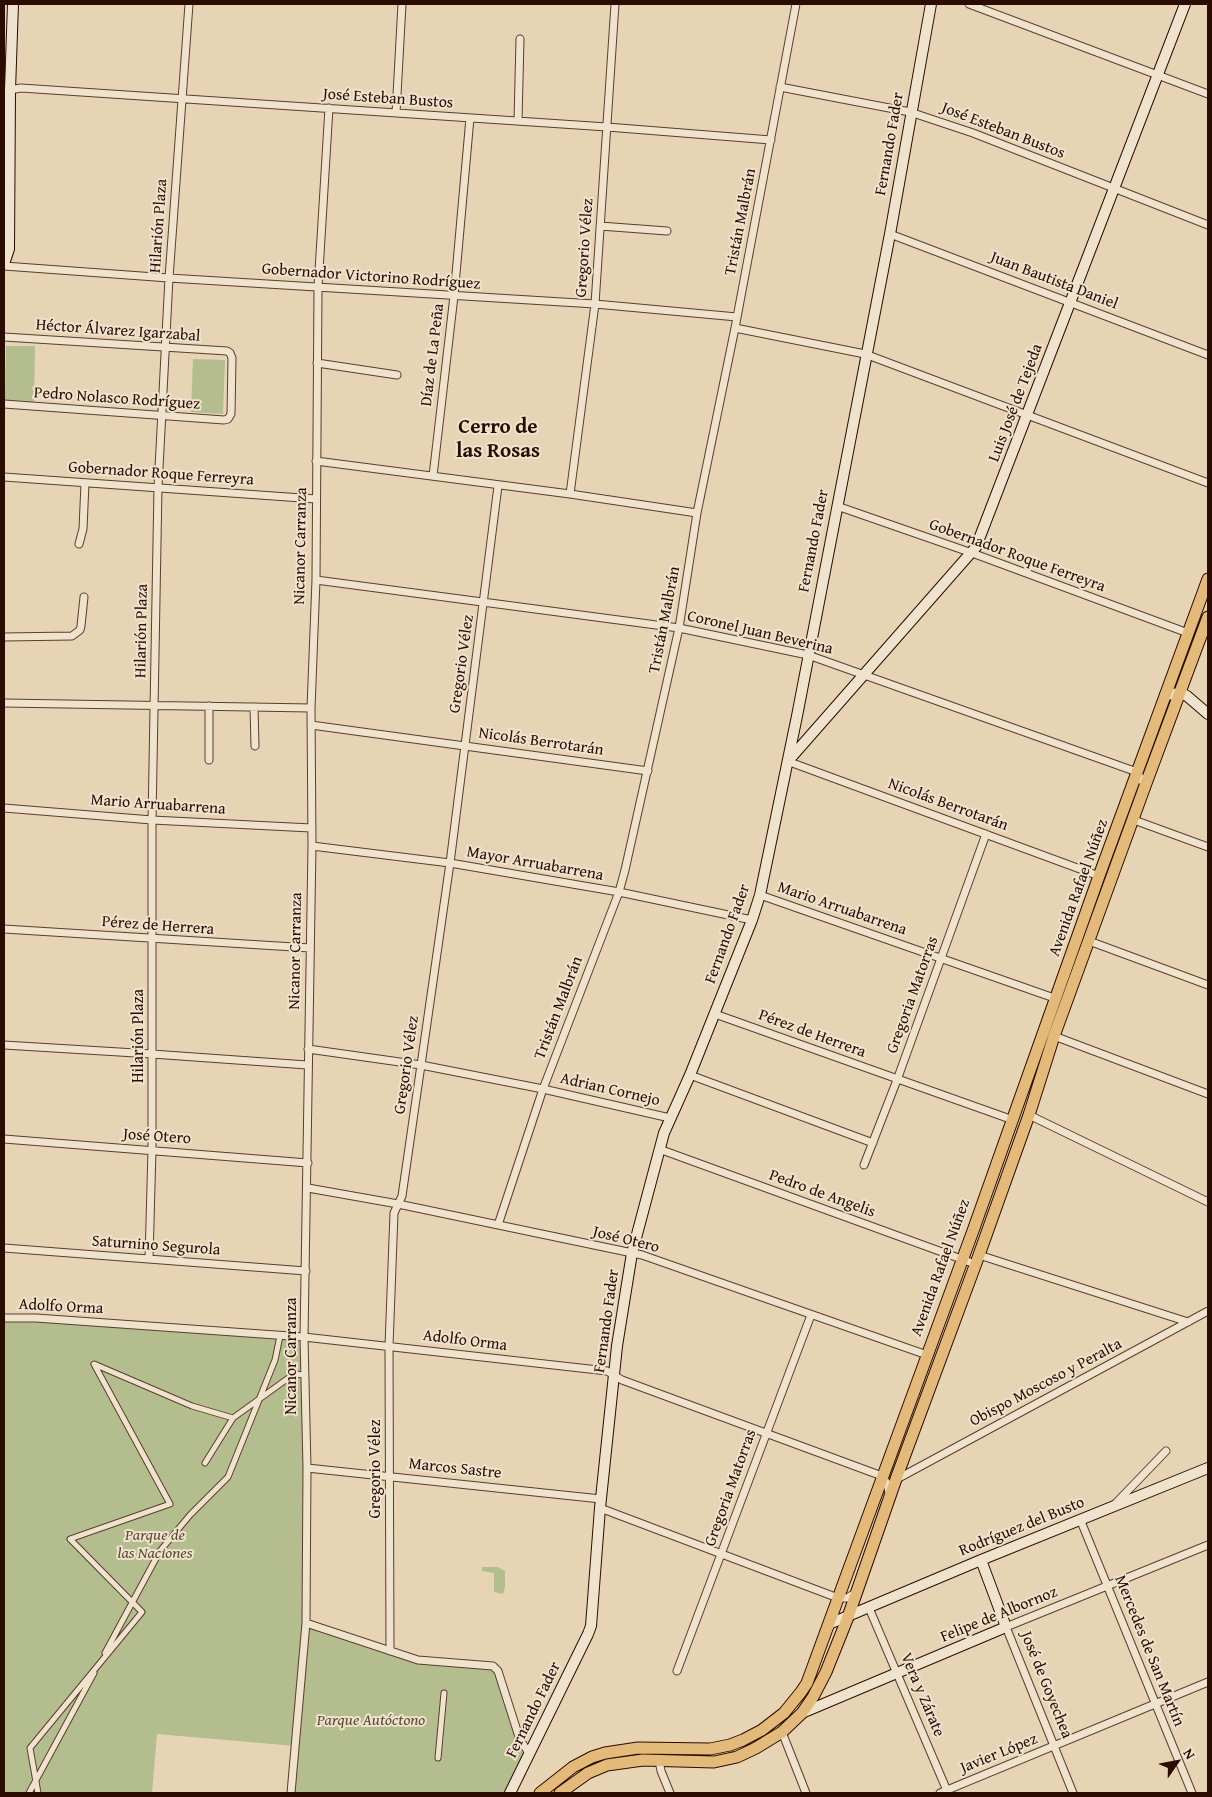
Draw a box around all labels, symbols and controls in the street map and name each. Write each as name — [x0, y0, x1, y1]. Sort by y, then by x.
street label: José Esteban Bustos — [322, 85, 454, 113]
street label: Fernando Fader — [871, 91, 909, 197]
street label: José Esteban Bustos — [939, 99, 1067, 163]
street label: Tristán Malbrán — [721, 167, 761, 277]
street label: Hilarión Plaza — [146, 178, 172, 274]
street label: Gregorio Vélez — [572, 198, 598, 298]
street label: Juan Bautista Daniel — [988, 248, 1120, 314]
street label: Gobernador Victorino Rodríguez — [261, 260, 481, 294]
street label: Díaz de La Peña — [417, 303, 449, 407]
street label: Héctor Álvarez Igarzabal — [35, 316, 201, 346]
street label: Luis José de Tejeda — [985, 341, 1047, 465]
street label: Pedro Nolasco Rodríguez — [33, 384, 201, 414]
district label: Cerro de las Rosas — [456, 415, 540, 465]
street label: Gobernador Roque Ferreyra — [68, 458, 254, 490]
street label: Nicanor Carranza — [290, 487, 312, 605]
street label: Fernando Fader — [795, 488, 833, 594]
street label: Gobernador Roque Ferreyra — [926, 515, 1108, 597]
street label: Tristán Malbrán — [645, 565, 685, 675]
street label: Hilarión Plaza — [132, 584, 152, 678]
street label: Coronel Juan Beverina — [685, 607, 835, 659]
street label: Gregorio Vélez — [446, 614, 478, 714]
street label: Nicolás Berrotarán — [477, 724, 605, 760]
street label: Nicolás Berrotarán — [885, 774, 1011, 836]
street label: Mario Arruabarrena — [90, 791, 226, 819]
street label: Avenida Rafael Núñez — [1045, 817, 1113, 959]
street label: Mayor Arruabarrena — [465, 843, 605, 885]
street label: Mario Arruabarrena — [775, 878, 909, 940]
street label: Fernando Fader — [701, 882, 755, 986]
street label: Nicanor Carranza — [285, 892, 307, 1010]
street label: Pérez de Herrera — [101, 912, 215, 940]
street label: Gregoria Matorras — [883, 934, 943, 1056]
street label: Tristán Malbrán — [531, 954, 587, 1062]
street label: Hilarión Plaza — [129, 989, 149, 1083]
street label: Pérez de Herrera — [756, 1006, 868, 1062]
street label: Gregorio Vélez — [391, 1015, 423, 1115]
street label: Adrian Cornejo — [558, 1069, 662, 1111]
street label: José Otero — [122, 1125, 192, 1149]
street label: Pedro de Angelis — [766, 1166, 878, 1222]
street label: Avenida Rafael Núñez — [907, 1197, 975, 1339]
street label: José Otero — [591, 1222, 661, 1258]
street label: Saturnino Segurola — [91, 1232, 221, 1260]
street label: Fernando Fader — [590, 1268, 624, 1374]
street label: Adolfo Orma — [18, 1295, 104, 1319]
street label: Nicanor Carranza — [282, 1297, 302, 1415]
street label: Adolfo Orma — [422, 1326, 508, 1356]
street label: Obispo Moscoso y Peralta — [967, 1335, 1125, 1431]
street label: Gregorio Vélez — [366, 1419, 386, 1519]
street label: Gregoria Matorras — [701, 1427, 761, 1549]
street label: Marcos Sastre — [408, 1455, 502, 1483]
street label: Rodríguez del Busto — [956, 1493, 1088, 1561]
park label: Parque de las Naciones — [117, 1526, 193, 1564]
street label: Mercedes de San Martín — [1110, 1573, 1188, 1729]
street label: Felipe de Albornoz — [938, 1583, 1060, 1647]
street label: José de Goyechea — [1016, 1629, 1076, 1741]
street label: Vera y Zárate — [896, 1650, 948, 1740]
street label: Fernando Fader — [502, 1659, 566, 1761]
park label: Parque Autóctono — [317, 1711, 425, 1731]
street label: Javier López — [958, 1730, 1040, 1778]
north arrow — [1152, 1737, 1202, 1787]
text: N — [1179, 1744, 1201, 1763]

